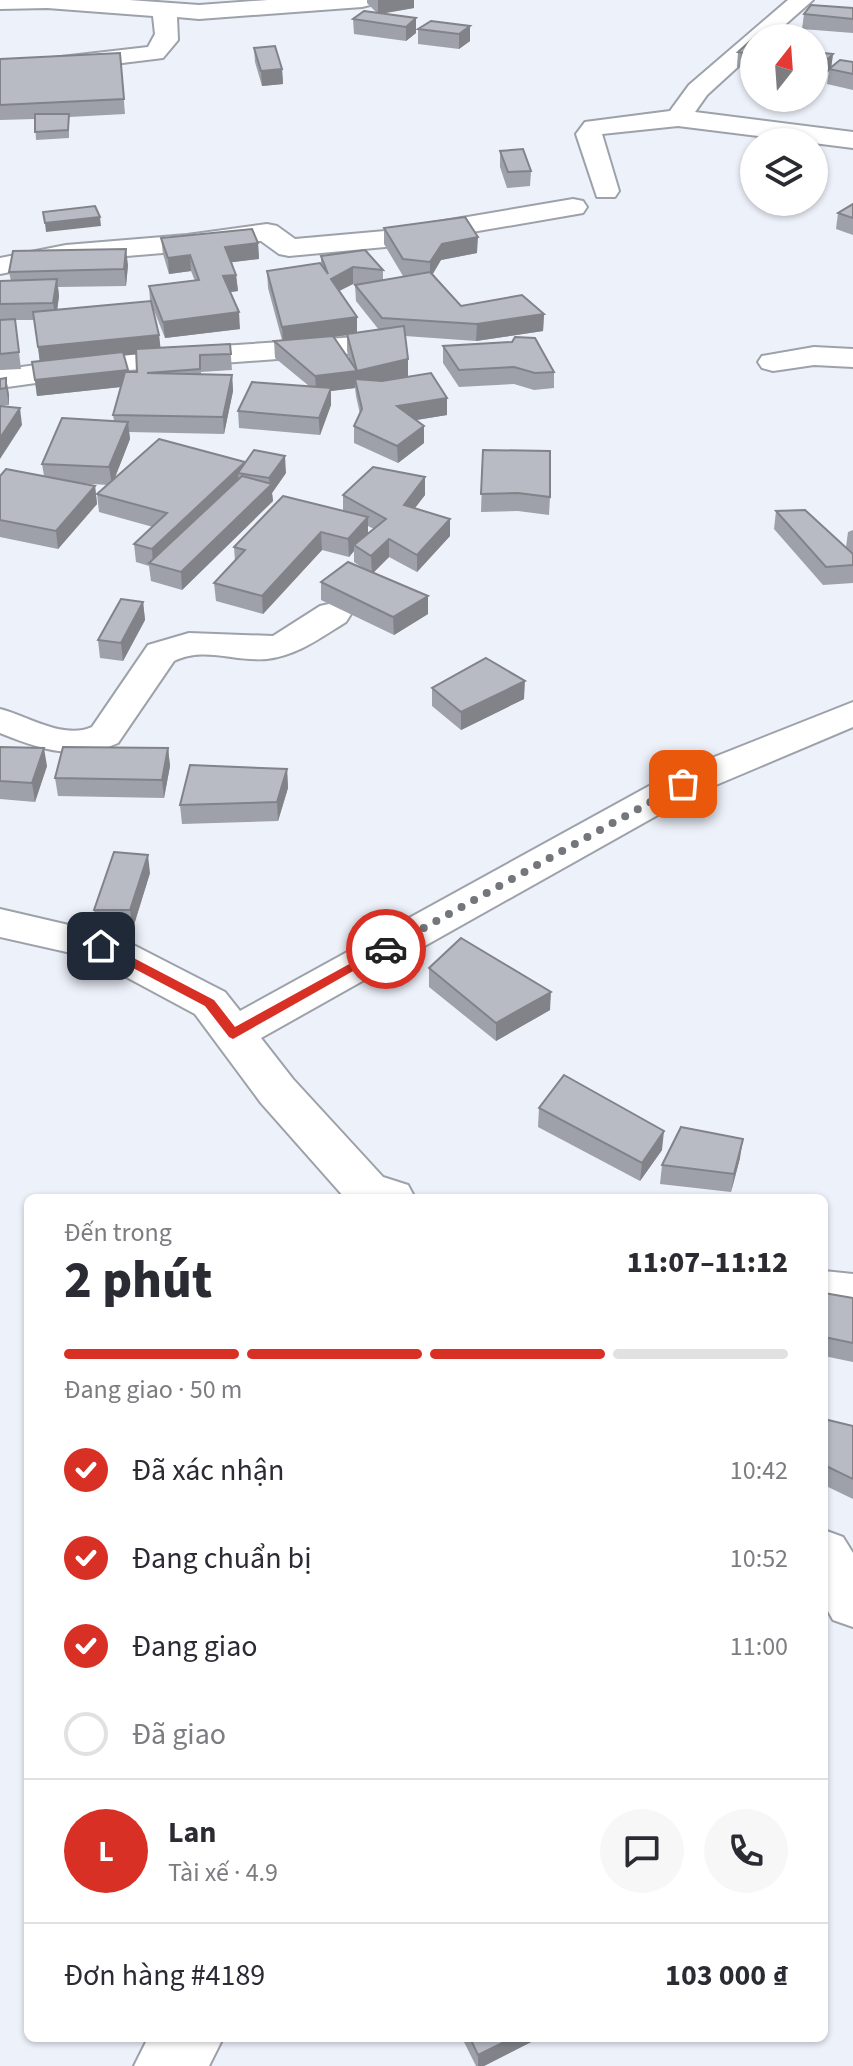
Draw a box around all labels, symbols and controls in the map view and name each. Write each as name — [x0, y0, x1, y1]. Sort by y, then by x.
north arrow — [740, 24, 828, 112]
map controls — [740, 24, 828, 216]
button: layers — [740, 128, 828, 216]
pin — [649, 750, 717, 818]
icon: bag — [661, 762, 705, 806]
courier — [346, 909, 426, 989]
pin — [67, 912, 135, 980]
icon: home — [79, 924, 123, 968]
icon: car — [364, 927, 408, 971]
text: Đến trong — [64, 1214, 172, 1251]
text: 11:07–11:12 — [627, 1241, 788, 1284]
text: 2 phút — [64, 1244, 212, 1318]
text: Đang giao · 50 m — [64, 1371, 242, 1408]
icon: check — [64, 1448, 108, 1492]
text: Đã xác nhận — [132, 1449, 284, 1492]
text: 10:42 — [730, 1452, 788, 1489]
icon: check — [64, 1536, 108, 1580]
text: Đang chuẩn bị — [132, 1537, 312, 1580]
text: 10:52 — [730, 1540, 788, 1577]
icon: check — [64, 1624, 108, 1668]
text: Đang giao — [132, 1625, 258, 1668]
text: 11:00 — [730, 1628, 788, 1665]
text: Đã giao — [132, 1713, 226, 1756]
button: chat — [600, 1809, 684, 1893]
button: phone — [704, 1809, 788, 1893]
text: Lan — [168, 1811, 217, 1854]
text: L — [98, 1830, 114, 1873]
text: Tài xế · 4.9 — [168, 1854, 278, 1891]
text: Đơn hàng #4189 — [64, 1954, 265, 1997]
text: 103 000 ₫ — [665, 1954, 788, 1997]

